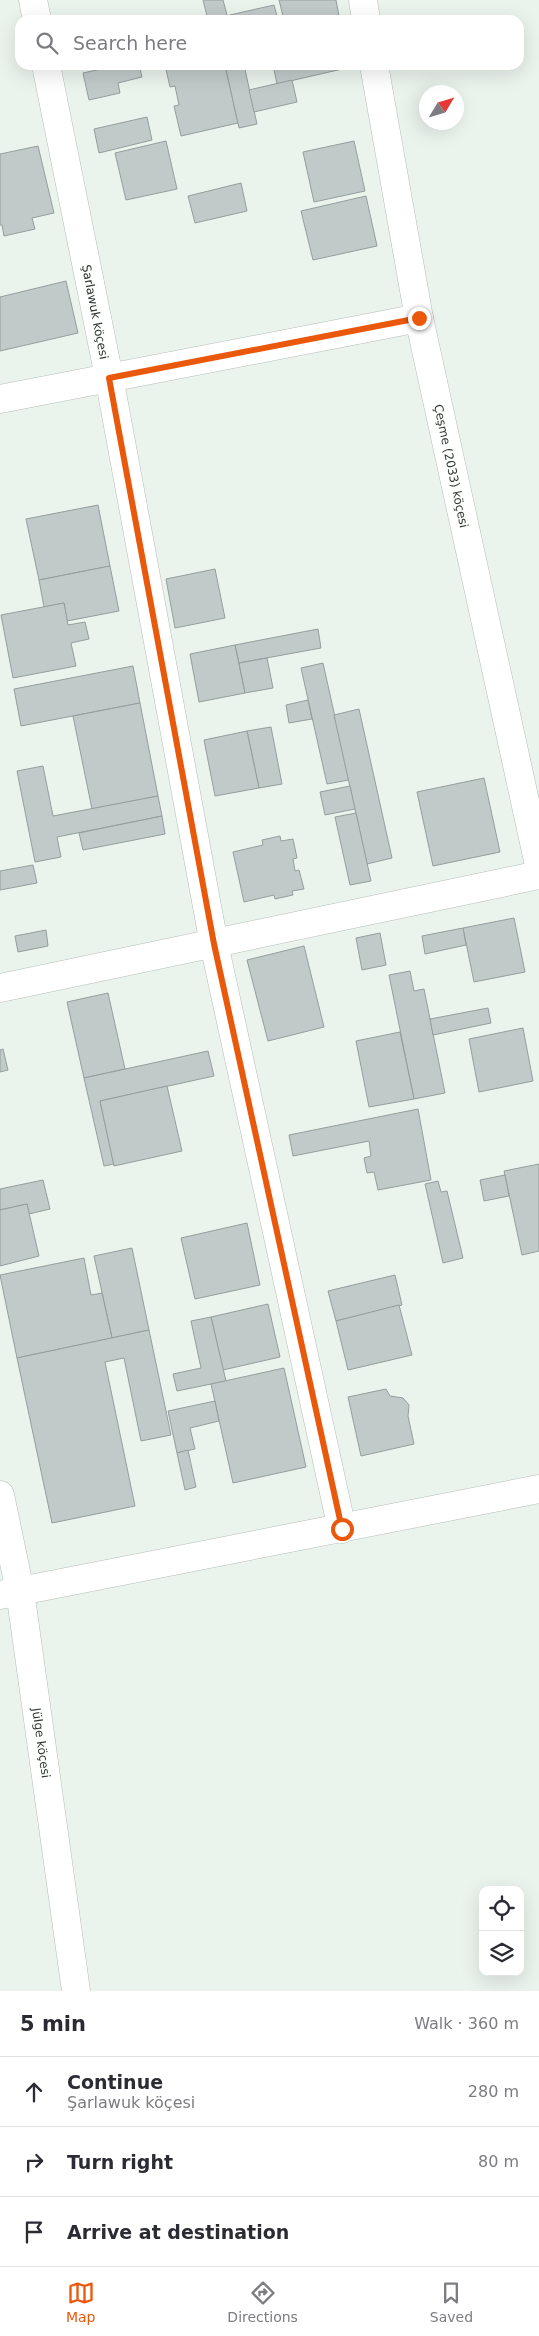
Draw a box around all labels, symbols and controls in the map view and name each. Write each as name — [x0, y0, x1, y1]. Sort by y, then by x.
search box — [15, 15, 524, 70]
icon: search — [33, 29, 61, 57]
text: Search here — [73, 32, 187, 54]
north arrow — [419, 85, 464, 130]
street label: Şarlawuk köçesi — [79, 263, 111, 361]
route end — [408, 307, 431, 330]
street label: Çeşme (2033) köçesi — [431, 403, 471, 529]
route start — [331, 1518, 354, 1541]
street label: Jülge köçesi — [29, 1706, 53, 1779]
map controls — [479, 1886, 524, 1976]
button: locate — [479, 1886, 524, 1931]
button: layers — [479, 1931, 524, 1976]
text: 5 min — [20, 2012, 86, 2036]
text: Walk · 360 m — [414, 2014, 519, 2033]
text: Continue — [67, 2071, 163, 2093]
icon: ahead — [20, 2078, 48, 2106]
text: 280 m — [468, 2082, 519, 2101]
text: Şarlawuk köçesi — [67, 2093, 195, 2112]
icon: right — [20, 2148, 48, 2176]
text: Turn right — [67, 2151, 173, 2173]
text: 80 m — [478, 2152, 519, 2171]
icon: arrive — [20, 2218, 48, 2246]
text: Arrive at destination — [67, 2221, 289, 2243]
tab: Map — [66, 2279, 95, 2325]
tab: Directions — [227, 2279, 298, 2325]
tab: Saved — [430, 2279, 473, 2325]

